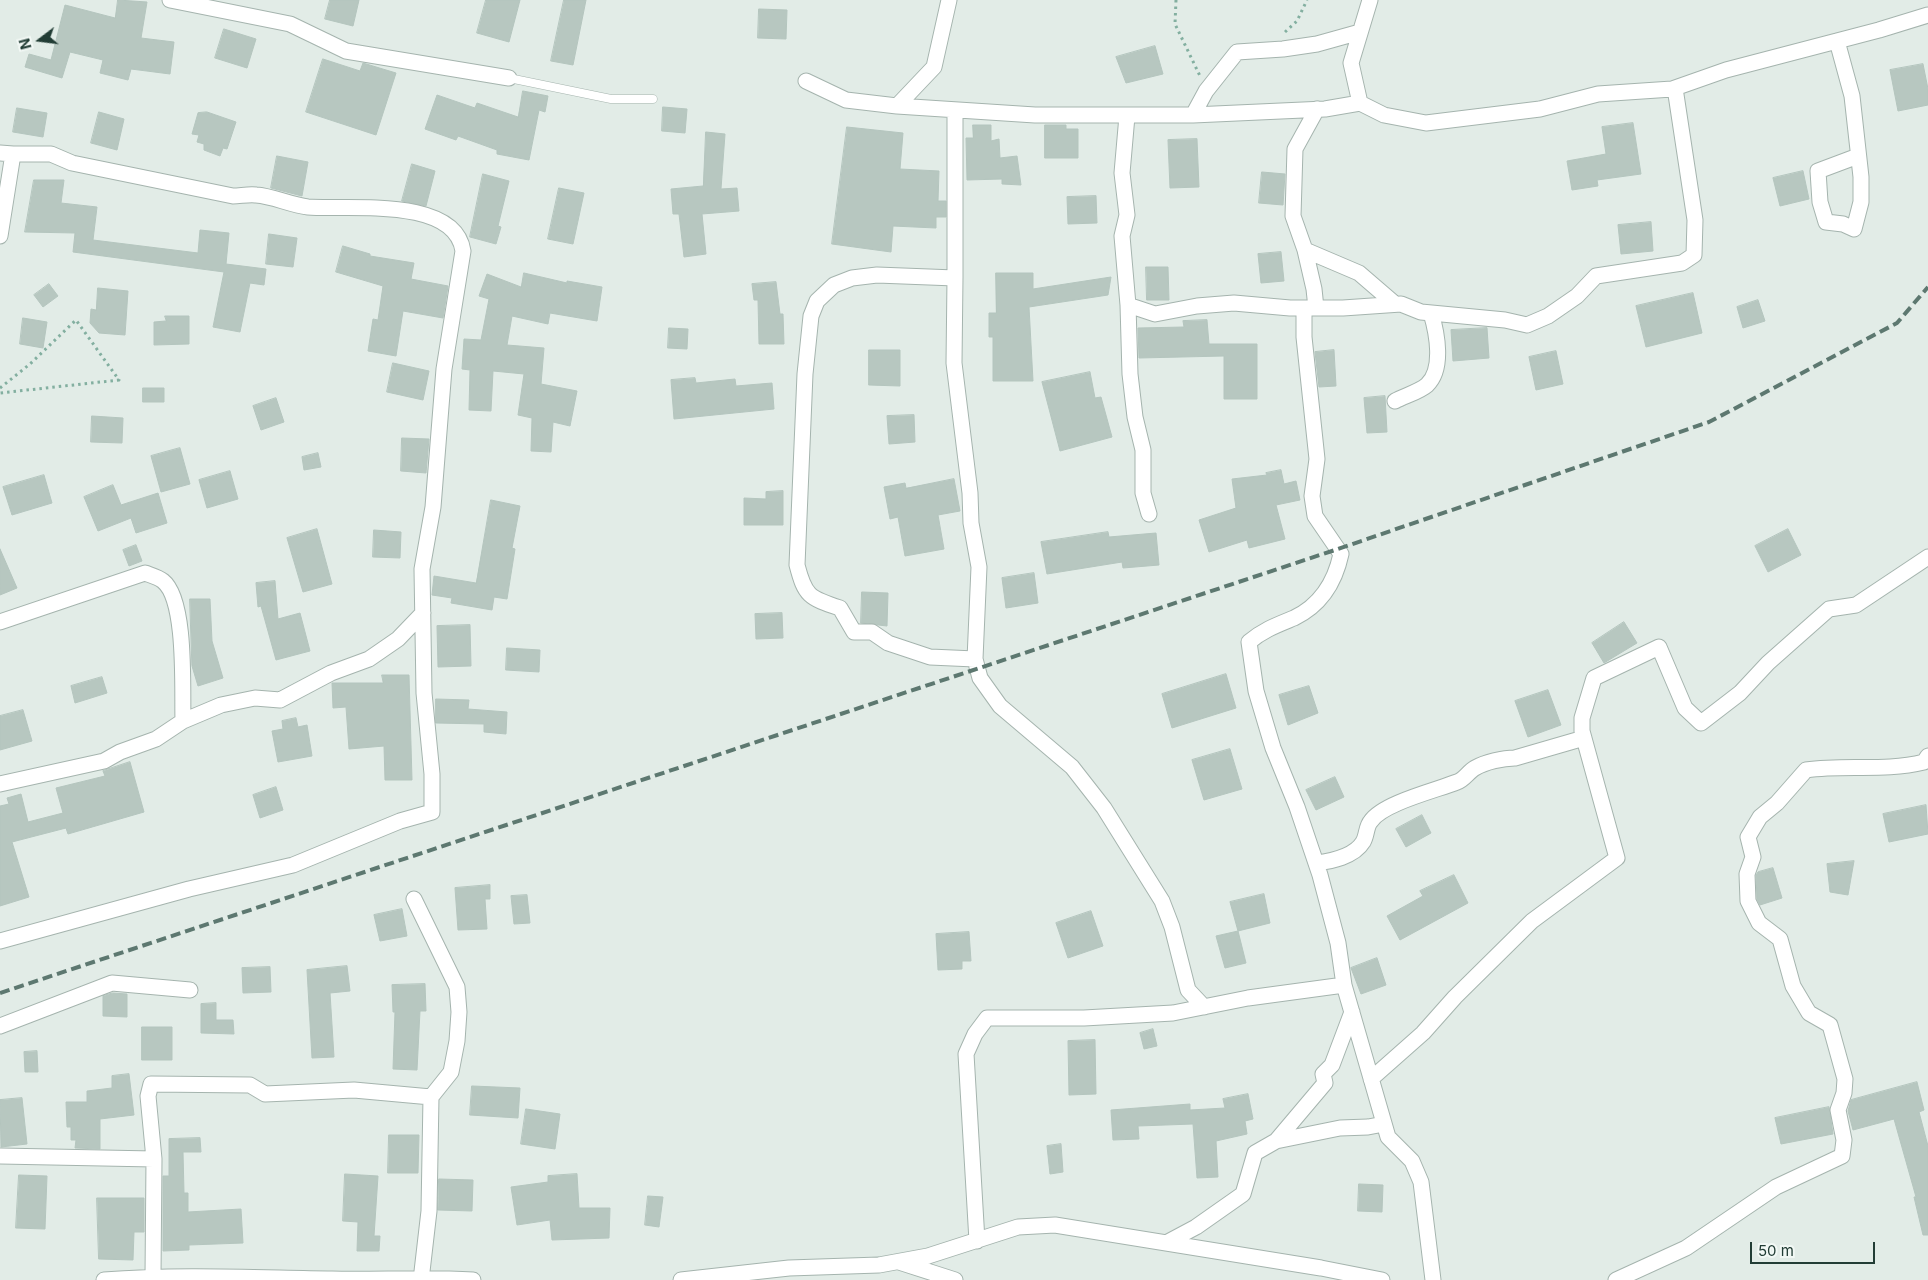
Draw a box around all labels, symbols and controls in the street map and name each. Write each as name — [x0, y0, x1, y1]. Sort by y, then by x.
north arrow — [15, 15, 65, 65]
text: N — [15, 37, 35, 51]
scale bar — [1753, 1232, 1878, 1264]
text: 50 m — [1758, 1241, 1794, 1260]

